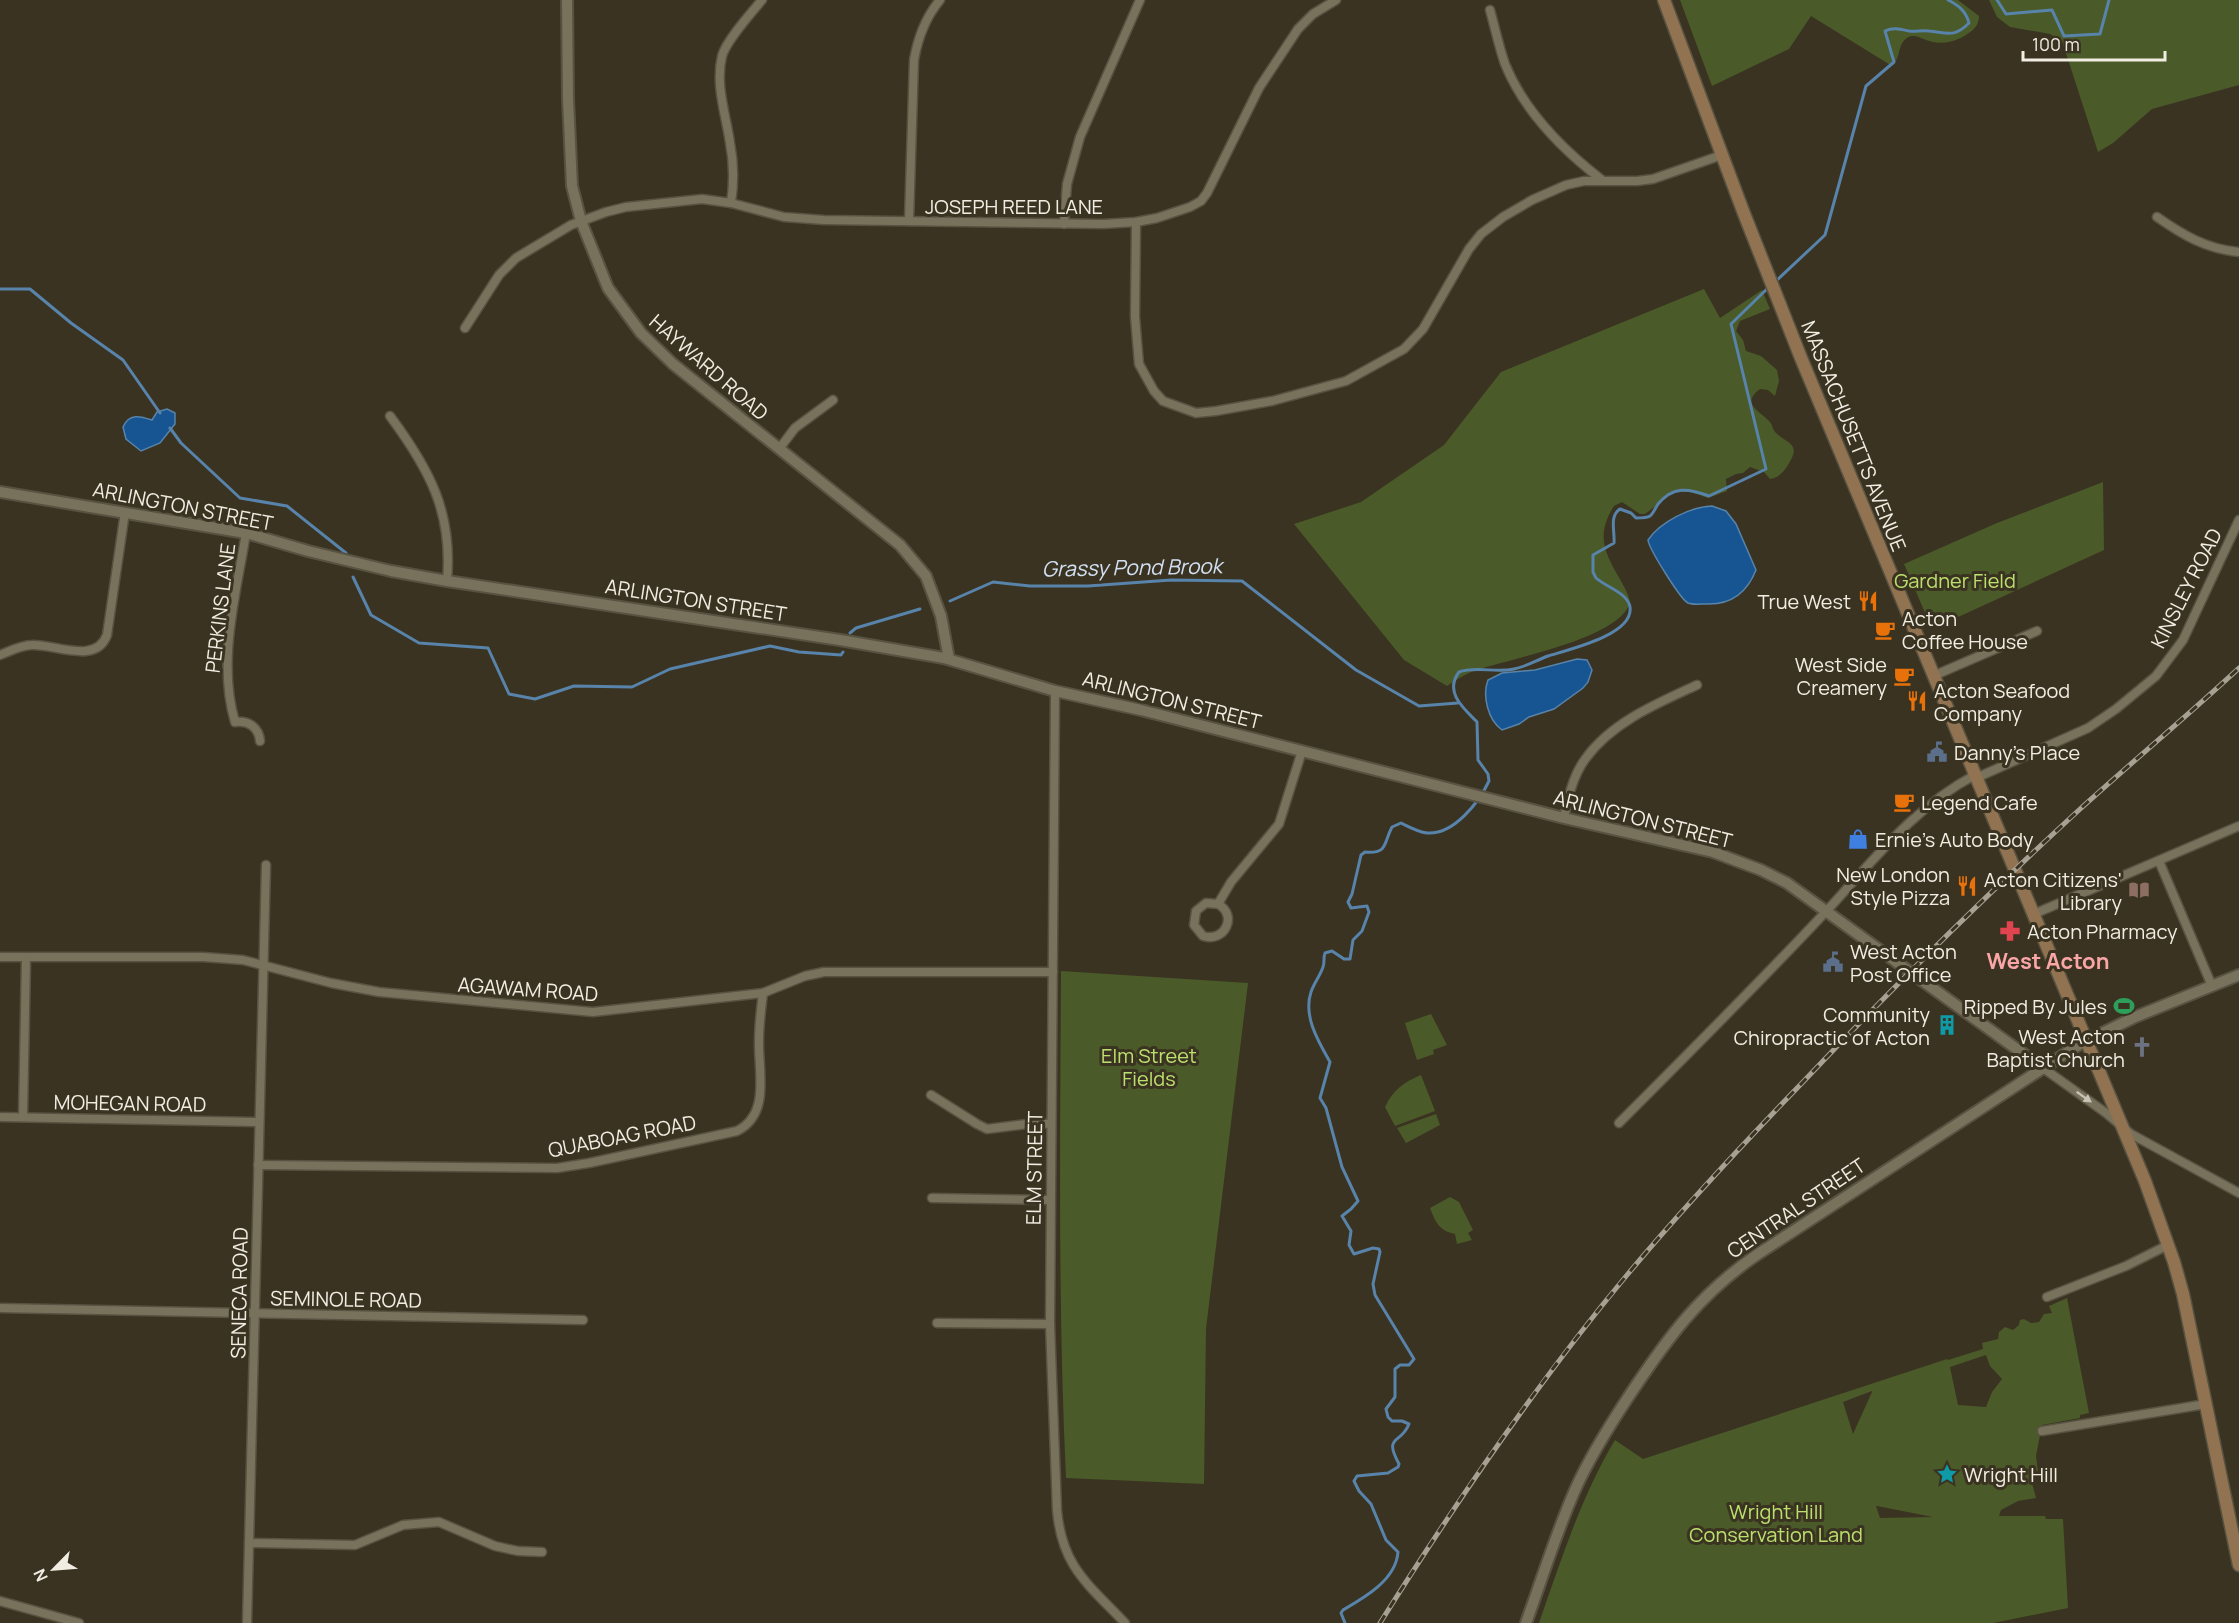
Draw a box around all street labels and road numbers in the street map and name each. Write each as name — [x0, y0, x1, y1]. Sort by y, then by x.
street label: JOSEPH REED LANE — [925, 193, 1103, 220]
street label: HAYWARD ROAD — [644, 308, 774, 426]
street label: MASSACHUSETTS AVENUE — [1795, 317, 1913, 555]
street label: ARLINGTON STREET — [90, 475, 276, 537]
street label: KINSLEY ROAD — [2144, 523, 2228, 653]
street label: PERKINS LANE — [199, 542, 241, 674]
street label: ARLINGTON STREET — [603, 572, 789, 628]
street label: ARLINGTON STREET — [1080, 665, 1264, 735]
street label: ARLINGTON STREET — [1551, 784, 1735, 854]
street label: AGAWAM ROAD — [457, 971, 599, 1007]
street label: MOHEGAN ROAD — [53, 1088, 207, 1118]
street label: QUABOAG ROAD — [546, 1108, 698, 1164]
street label: ELM STREET — [1020, 1111, 1048, 1225]
street label: CENTRAL STREET — [1722, 1152, 1871, 1264]
street label: SENECA ROAD — [224, 1227, 254, 1359]
street label: SEMINOLE ROAD — [270, 1284, 422, 1314]

